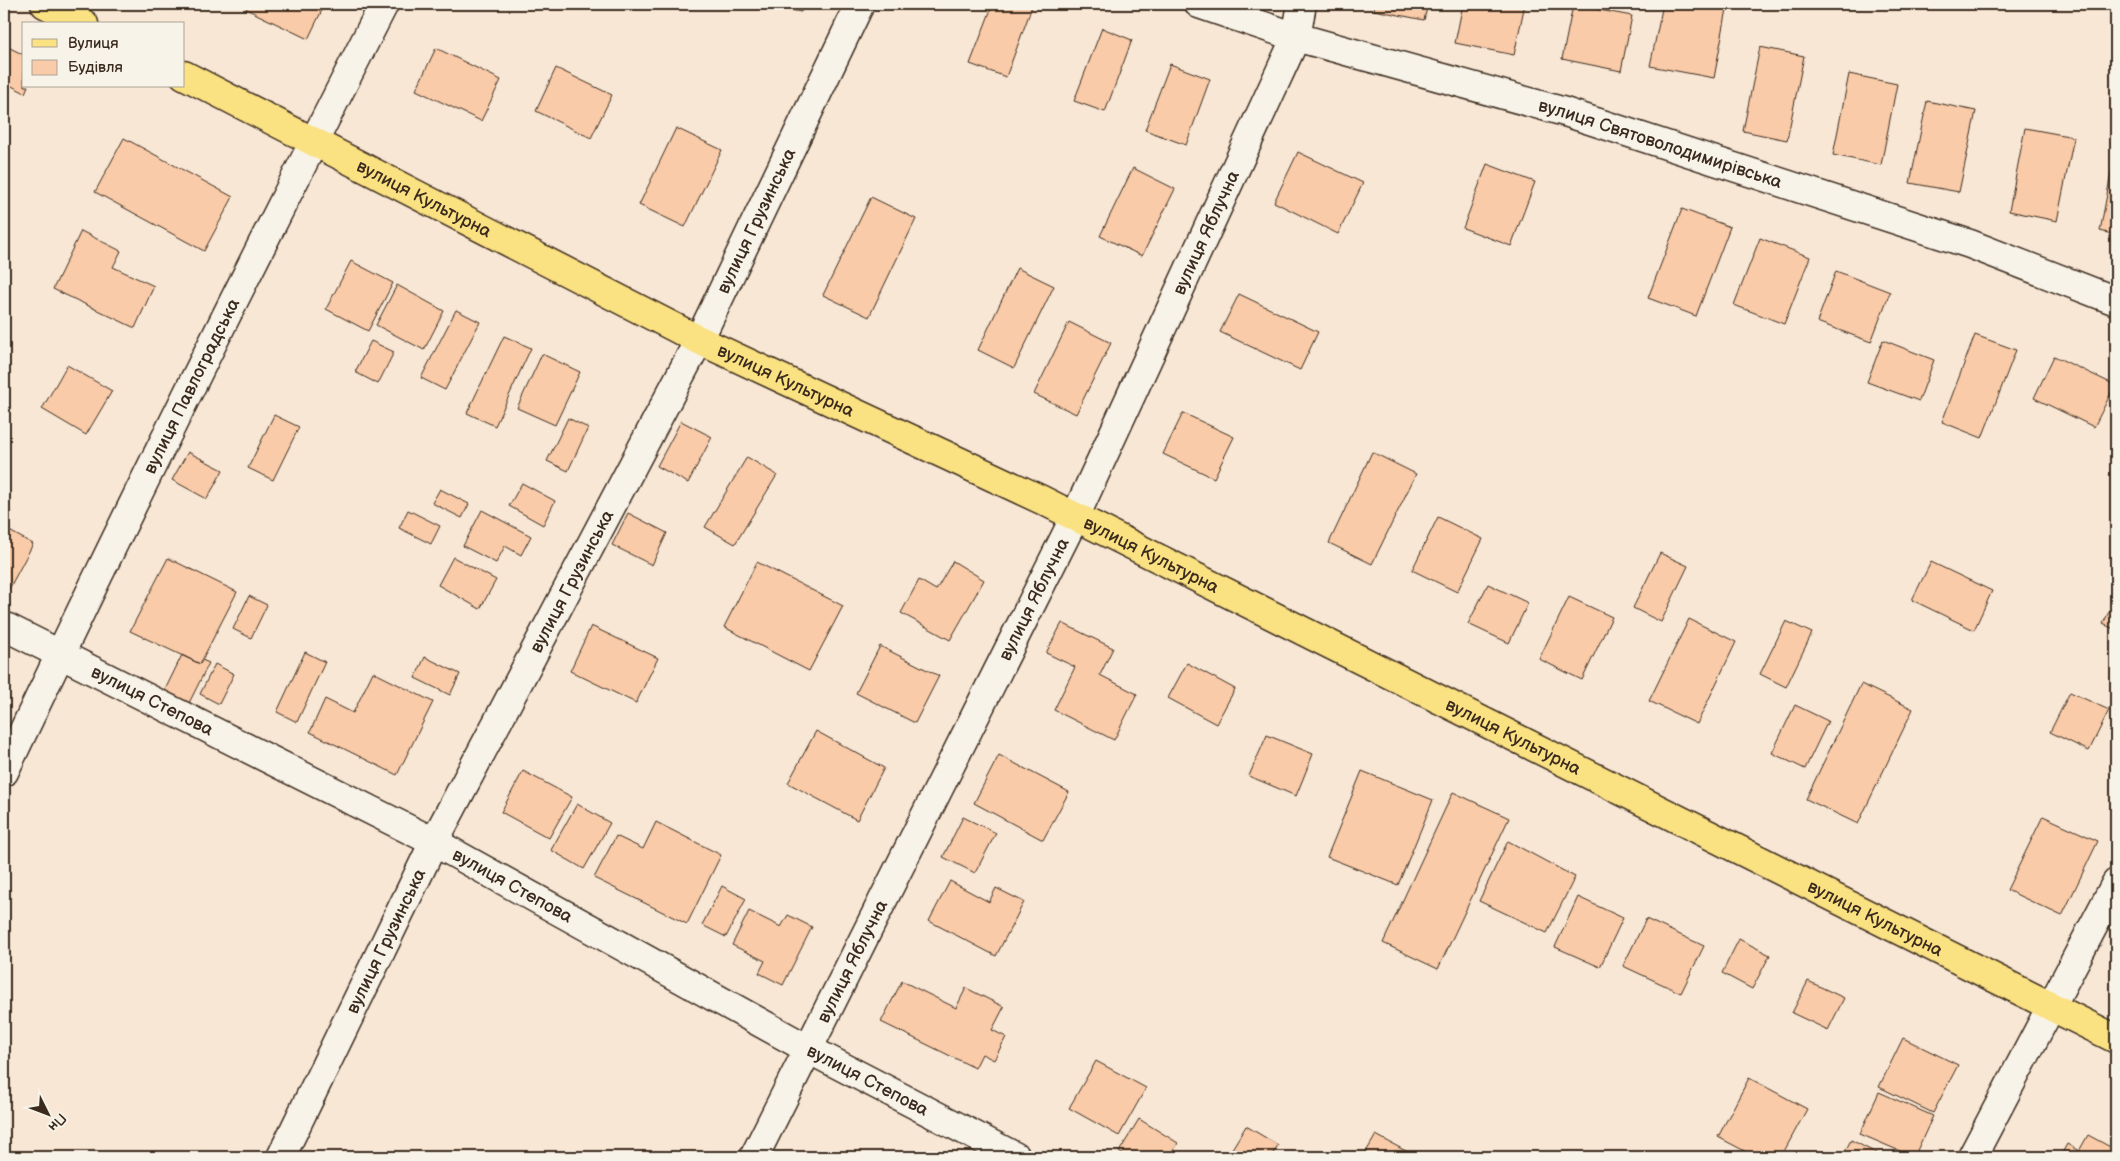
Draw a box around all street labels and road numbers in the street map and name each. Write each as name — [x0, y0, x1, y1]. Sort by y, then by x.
street label: вулиця Святоволодимирівська — [1536, 95, 1785, 193]
street label: вулиця Грузинська — [713, 145, 800, 297]
street label: вулиця Культурна — [353, 156, 495, 242]
street label: вулиця Яблучна — [1169, 167, 1244, 298]
street label: вулиця Павлоградська — [139, 295, 244, 477]
street label: вулиця Культурна — [714, 340, 858, 422]
street label: вулиця Грузинська — [526, 506, 619, 657]
street label: вулиця Культурна — [1080, 513, 1223, 598]
street label: вулиця Яблучна — [995, 534, 1074, 664]
street label: вулиця Степова — [88, 662, 217, 741]
street label: вулиця Культурна — [1442, 694, 1585, 780]
street label: вулиця Степова — [449, 844, 576, 928]
street label: вулиця Грузинська — [342, 865, 431, 1017]
street label: вулиця Культурна — [1804, 876, 1947, 962]
street label: вулиця Яблучна — [813, 896, 892, 1026]
street label: вулиця Степова — [803, 1040, 932, 1121]

